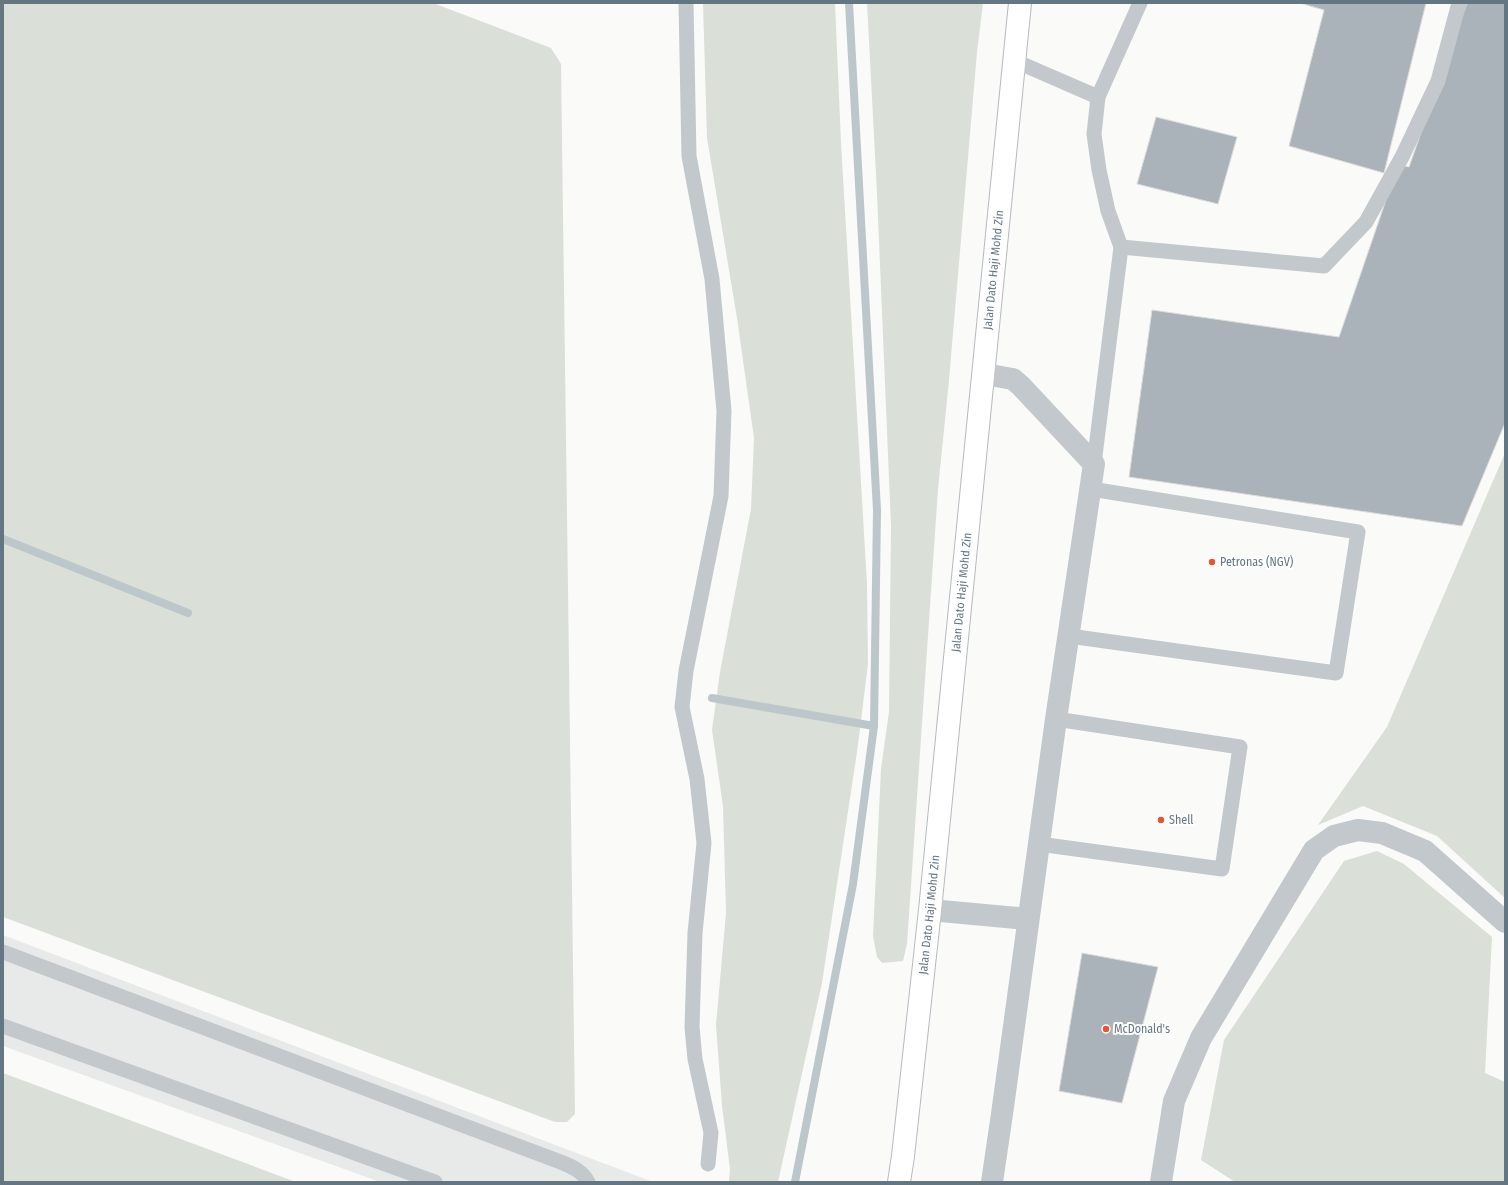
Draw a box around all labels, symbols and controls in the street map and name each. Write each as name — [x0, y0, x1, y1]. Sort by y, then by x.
street label: Jalan Dato Haji Mohd Zin — [981, 209, 1006, 330]
street label: Jalan Dato Haji Mohd Zin — [949, 532, 974, 653]
place label: Petronas (NGV) — [1220, 555, 1294, 569]
marker: Petronas (NGV) — [1207, 557, 1217, 567]
place label: Shell — [1169, 813, 1194, 827]
marker: Shell — [1156, 815, 1166, 825]
street label: Jalan Dato Haji Mohd Zin — [916, 854, 942, 975]
place label: McDonald's — [1114, 1022, 1170, 1036]
marker: McDonald's — [1101, 1024, 1111, 1034]

